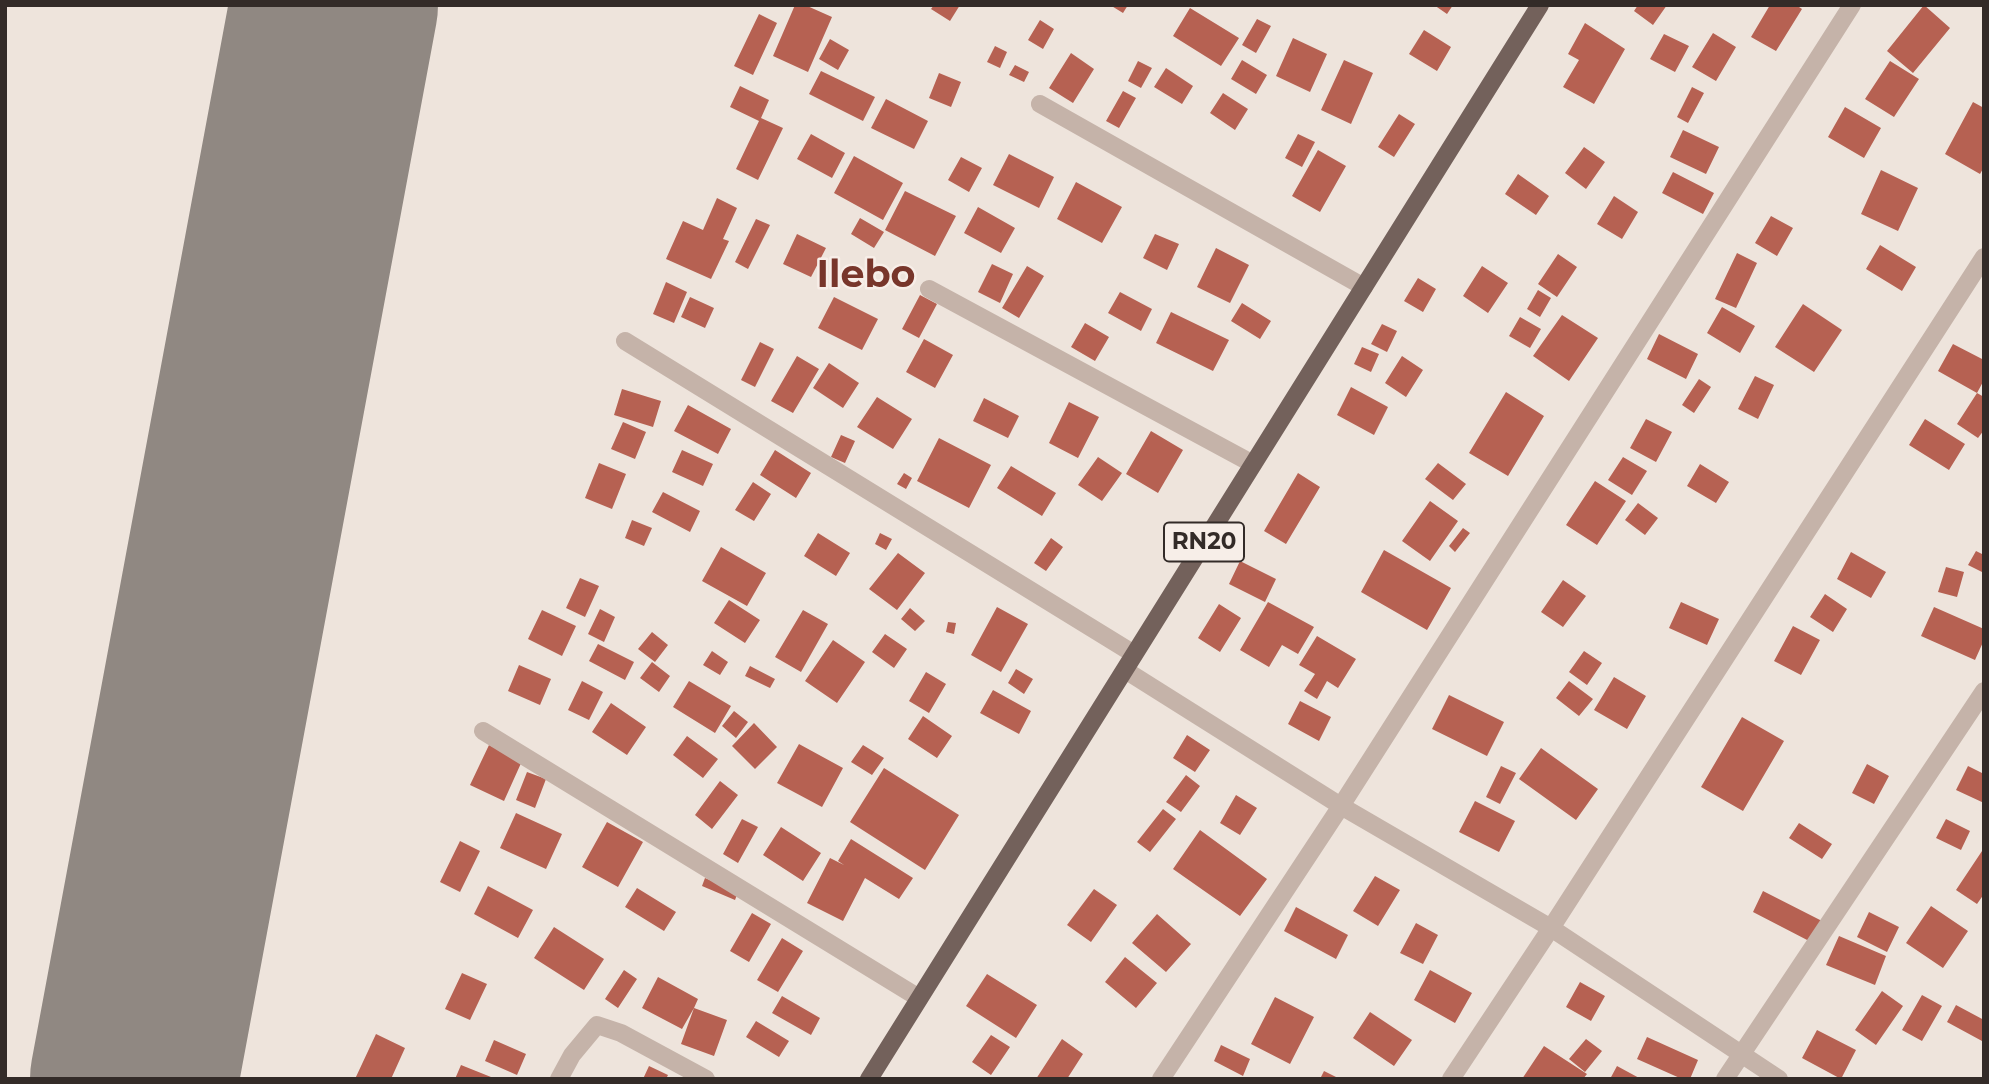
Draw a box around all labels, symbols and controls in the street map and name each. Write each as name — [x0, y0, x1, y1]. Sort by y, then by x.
district label: Ilebo — [817, 253, 915, 299]
road number: RN20 — [1164, 522, 1244, 562]

